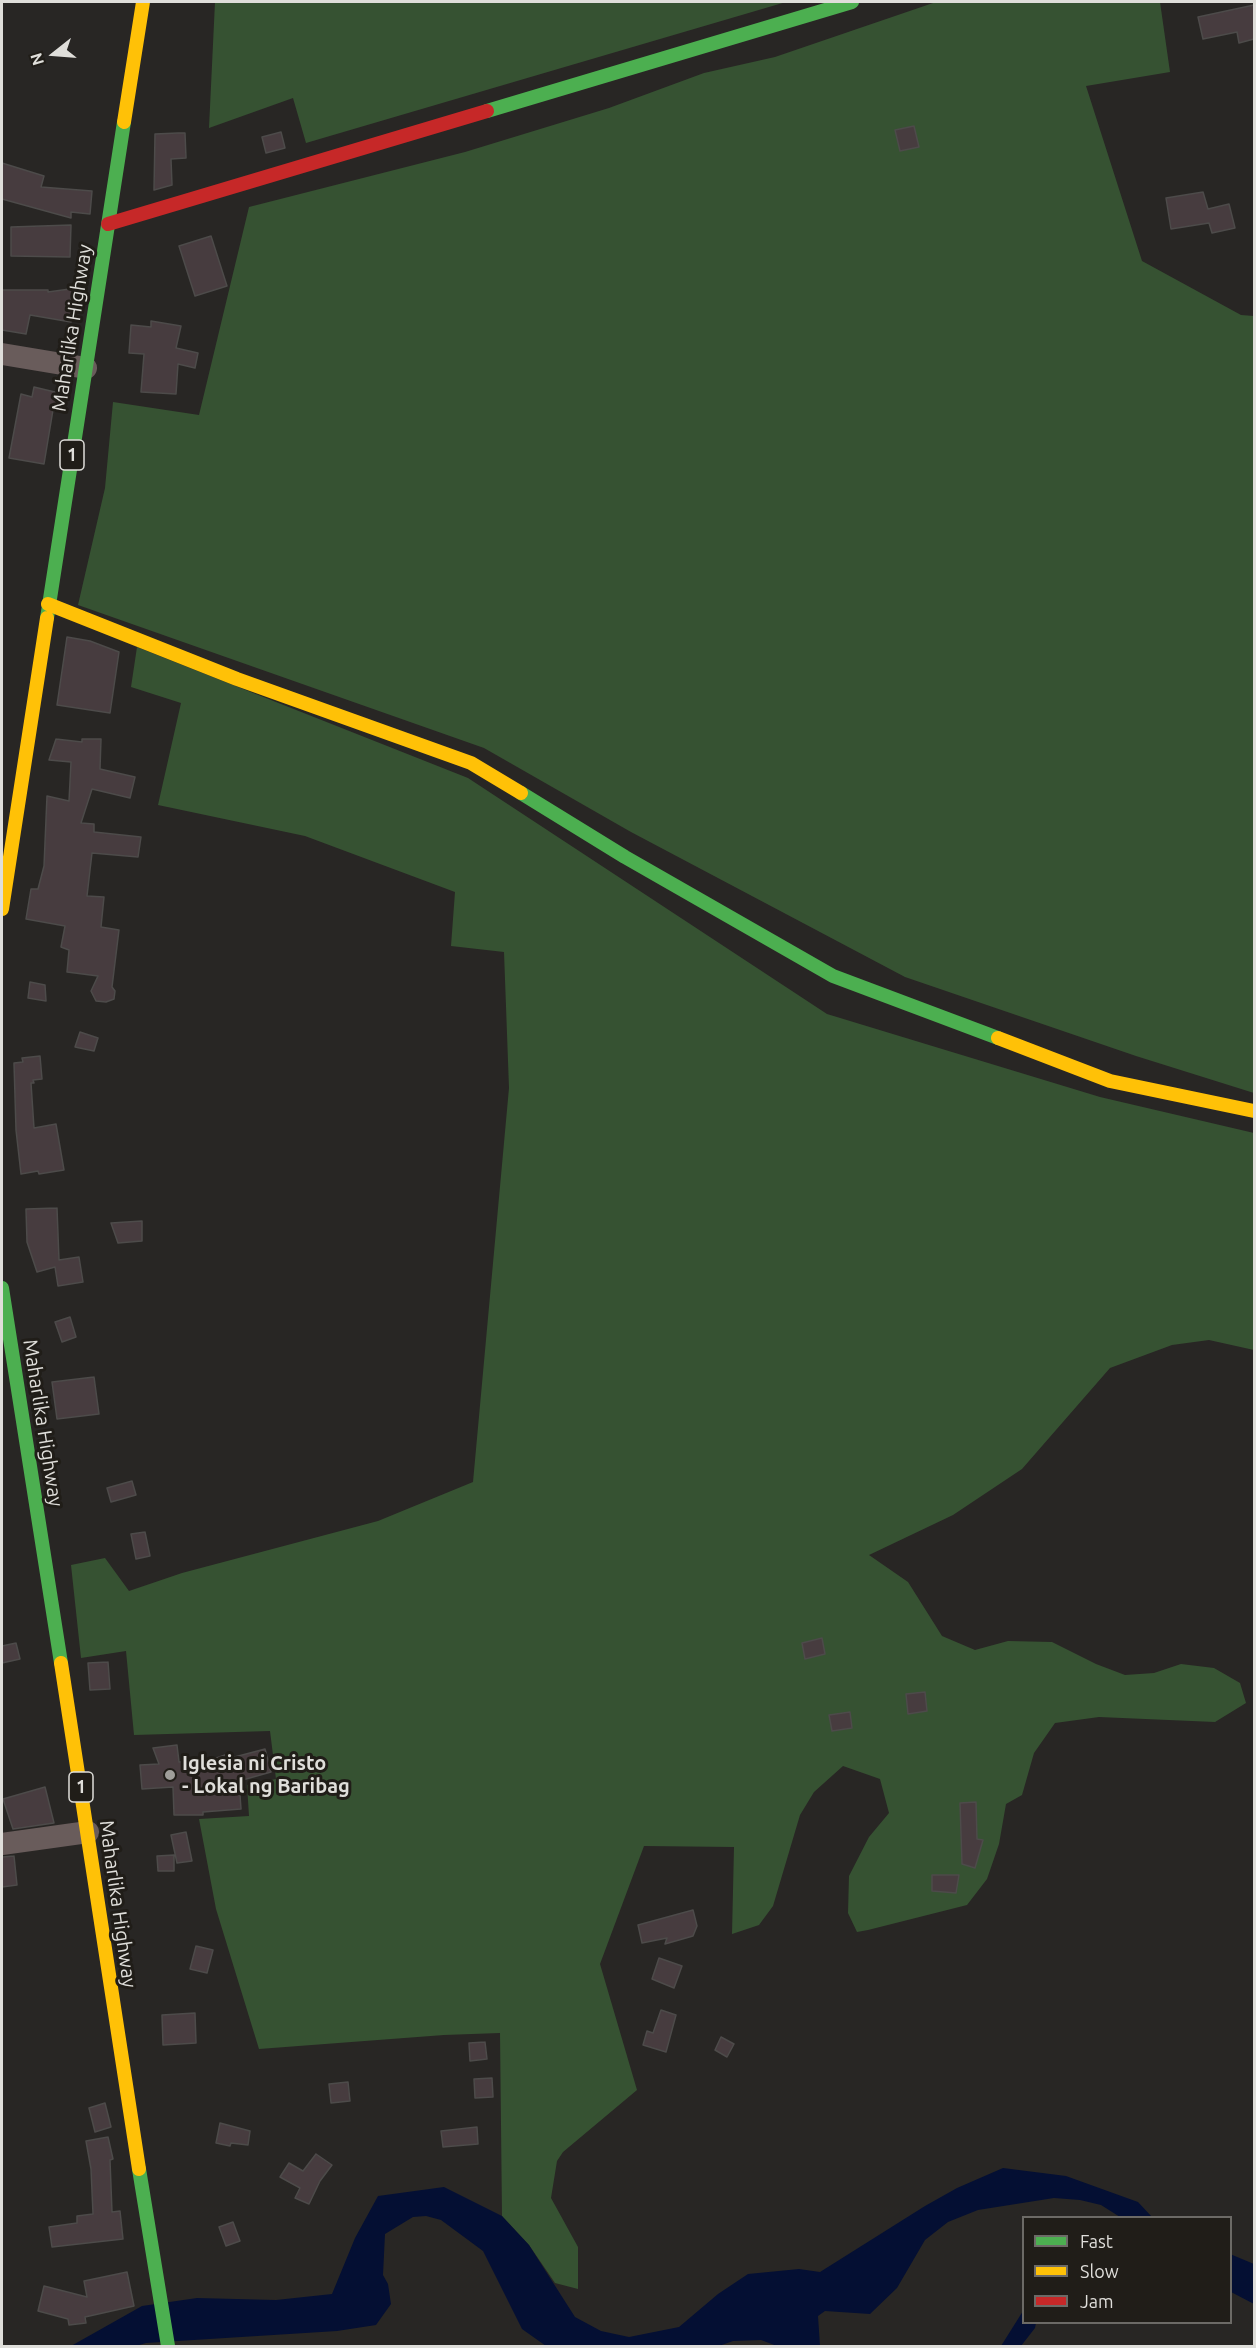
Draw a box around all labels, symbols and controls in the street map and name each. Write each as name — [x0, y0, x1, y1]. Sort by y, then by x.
north arrow — [24, 24, 84, 84]
text: N — [26, 51, 47, 68]
street label: Maharlika Highway — [47, 243, 97, 413]
road number: 1 — [60, 440, 84, 470]
street label: Maharlika Highway — [18, 1338, 68, 1508]
place label: Iglesia ni Cristo - Lokal ng Baribag — [182, 1751, 350, 1798]
marker: Iglesia ni Cristo - Lokal ng Baribag — [163, 1768, 177, 1782]
road number: 1 — [69, 1772, 93, 1802]
street label: Maharlika Highway — [94, 1819, 142, 1989]
legend — [1022, 2216, 1232, 2324]
text: Fast — [1080, 2231, 1113, 2251]
text: Slow — [1080, 2261, 1119, 2281]
text: Jam — [1080, 2291, 1114, 2311]

